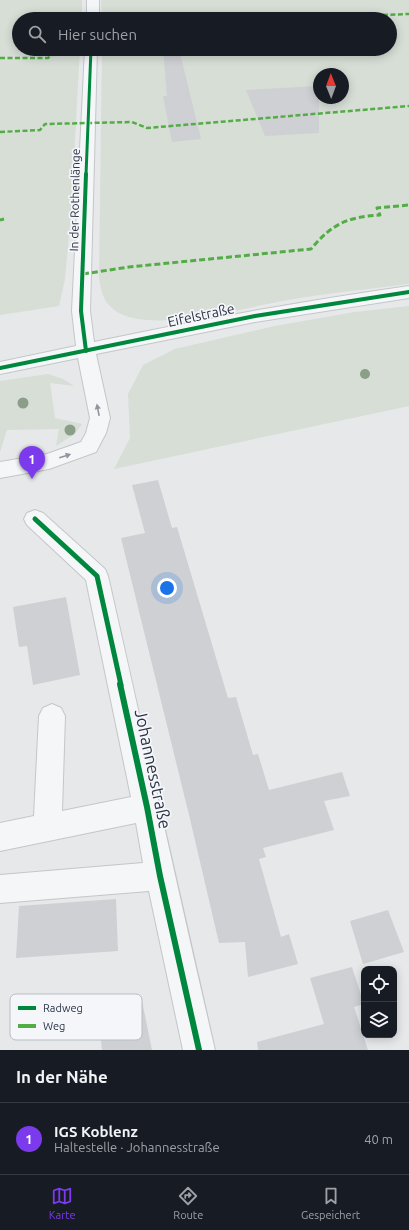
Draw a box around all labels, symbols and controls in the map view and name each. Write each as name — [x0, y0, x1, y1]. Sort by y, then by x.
search box — [12, 12, 397, 56]
icon: search — [26, 23, 48, 45]
text: Hier suchen — [58, 26, 137, 43]
north arrow — [313, 68, 349, 104]
street label: In der Rothenlänge — [67, 148, 82, 252]
street label: Eifelstraße — [166, 300, 236, 330]
one-way arrow — [95, 404, 101, 416]
pin: 1 — [19, 446, 45, 479]
one-way arrow — [60, 453, 72, 459]
your location — [157, 578, 177, 598]
street label: Johannesstraße — [132, 707, 175, 830]
map controls — [361, 966, 397, 1038]
button: locate — [361, 966, 397, 1002]
legend — [10, 994, 142, 1040]
text: Radweg — [43, 1002, 83, 1014]
button: layers — [361, 1002, 397, 1038]
text: Weg — [43, 1020, 65, 1032]
text: In der Nähe — [16, 1067, 108, 1086]
text: IGS Koblenz — [54, 1123, 138, 1140]
text: 1 — [25, 1132, 33, 1146]
text: 40 m — [364, 1132, 393, 1146]
text: Haltestelle · Johannesstraße — [54, 1140, 220, 1154]
tab: Karte — [49, 1185, 76, 1221]
tab: Route — [173, 1185, 203, 1221]
tab: Gespeichert — [301, 1185, 360, 1221]

